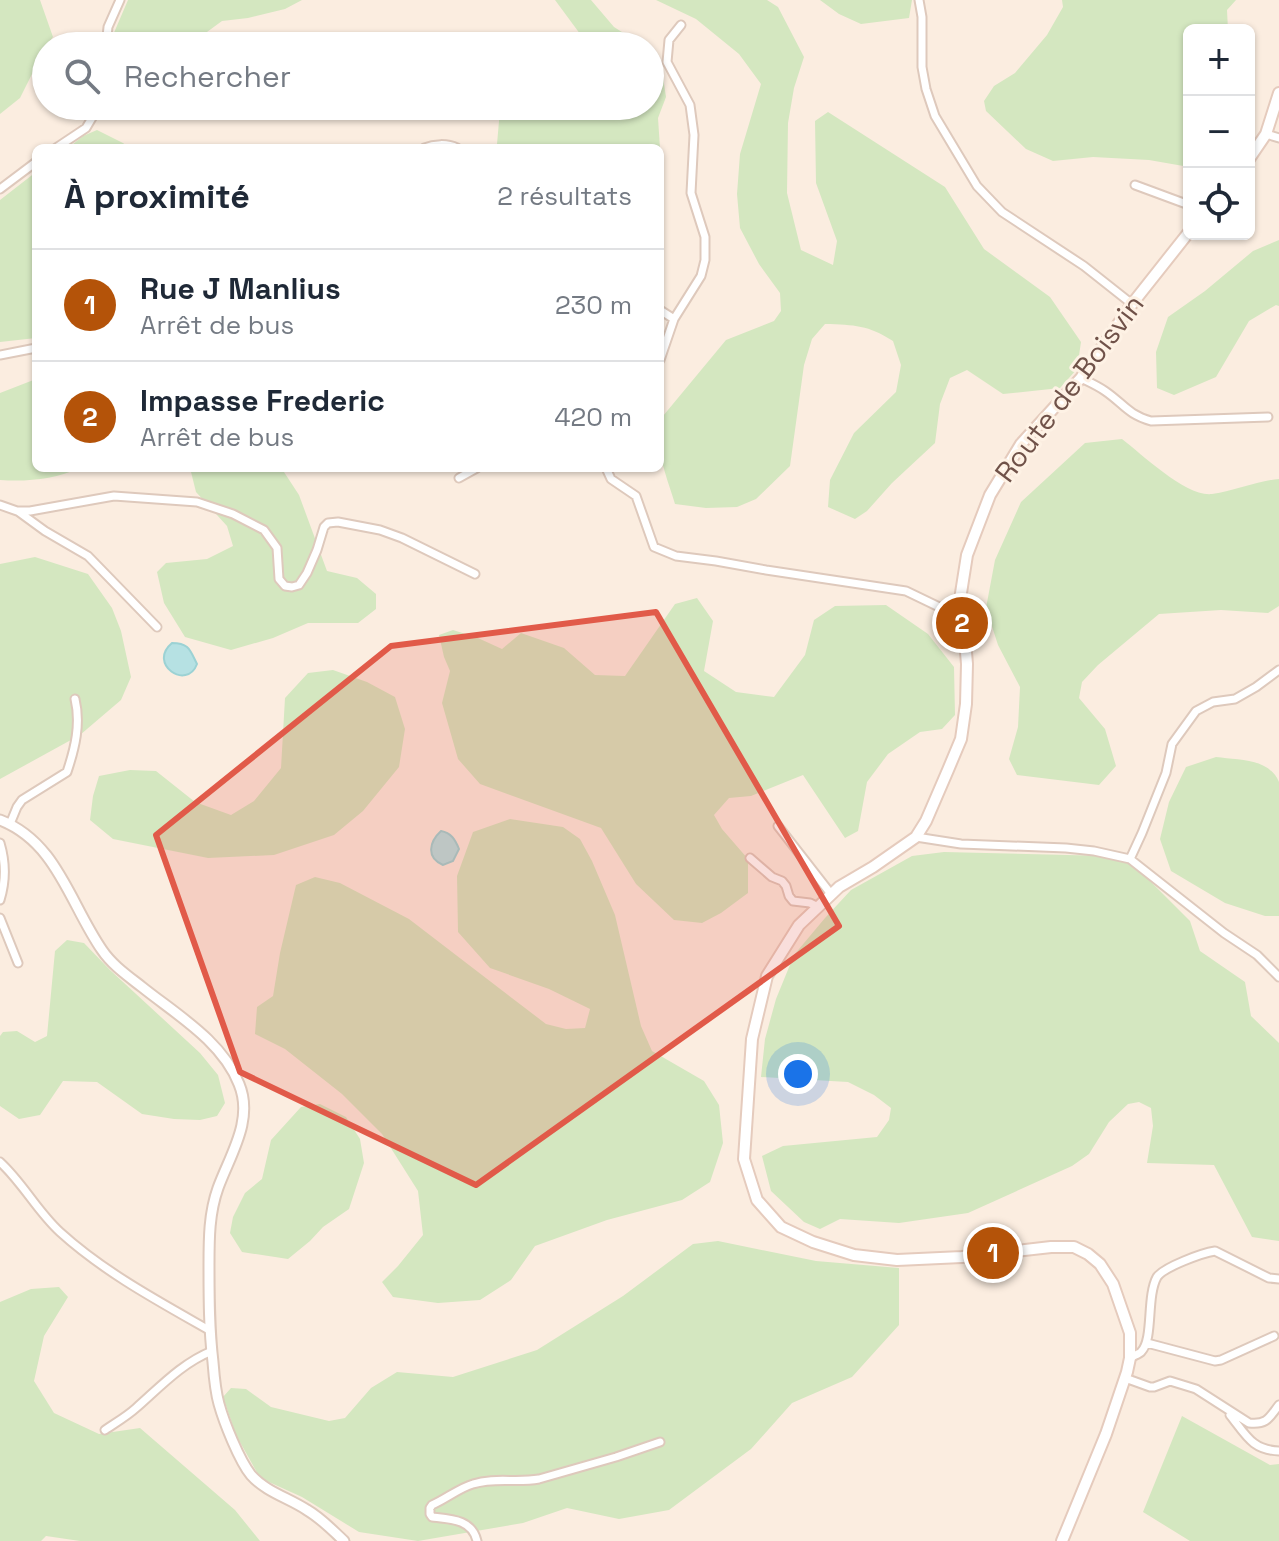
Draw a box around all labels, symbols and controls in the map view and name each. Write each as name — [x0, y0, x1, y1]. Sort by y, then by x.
map controls — [1183, 24, 1255, 240]
button: + — [1183, 24, 1255, 96]
search box — [32, 32, 664, 120]
icon: search — [60, 54, 104, 98]
text: Rechercher — [124, 57, 291, 96]
button: − — [1183, 96, 1255, 168]
button: locate — [1183, 168, 1255, 240]
text: À proximité — [64, 175, 250, 218]
text: 2 résultats — [497, 179, 632, 213]
text: Rue J Manlius — [140, 269, 341, 308]
street label: Route de Boisvin — [987, 287, 1151, 489]
text: 1 — [84, 288, 96, 322]
text: 230 m — [555, 288, 632, 322]
text: Arrêt de bus — [140, 308, 294, 342]
text: Impasse Frederic — [140, 381, 385, 420]
text: 2 — [82, 400, 98, 434]
text: 420 m — [554, 400, 632, 434]
text: Arrêt de bus — [140, 420, 294, 454]
pin: 2 — [936, 593, 988, 653]
your location — [778, 1054, 818, 1094]
pin: 1 — [967, 1223, 1019, 1283]

